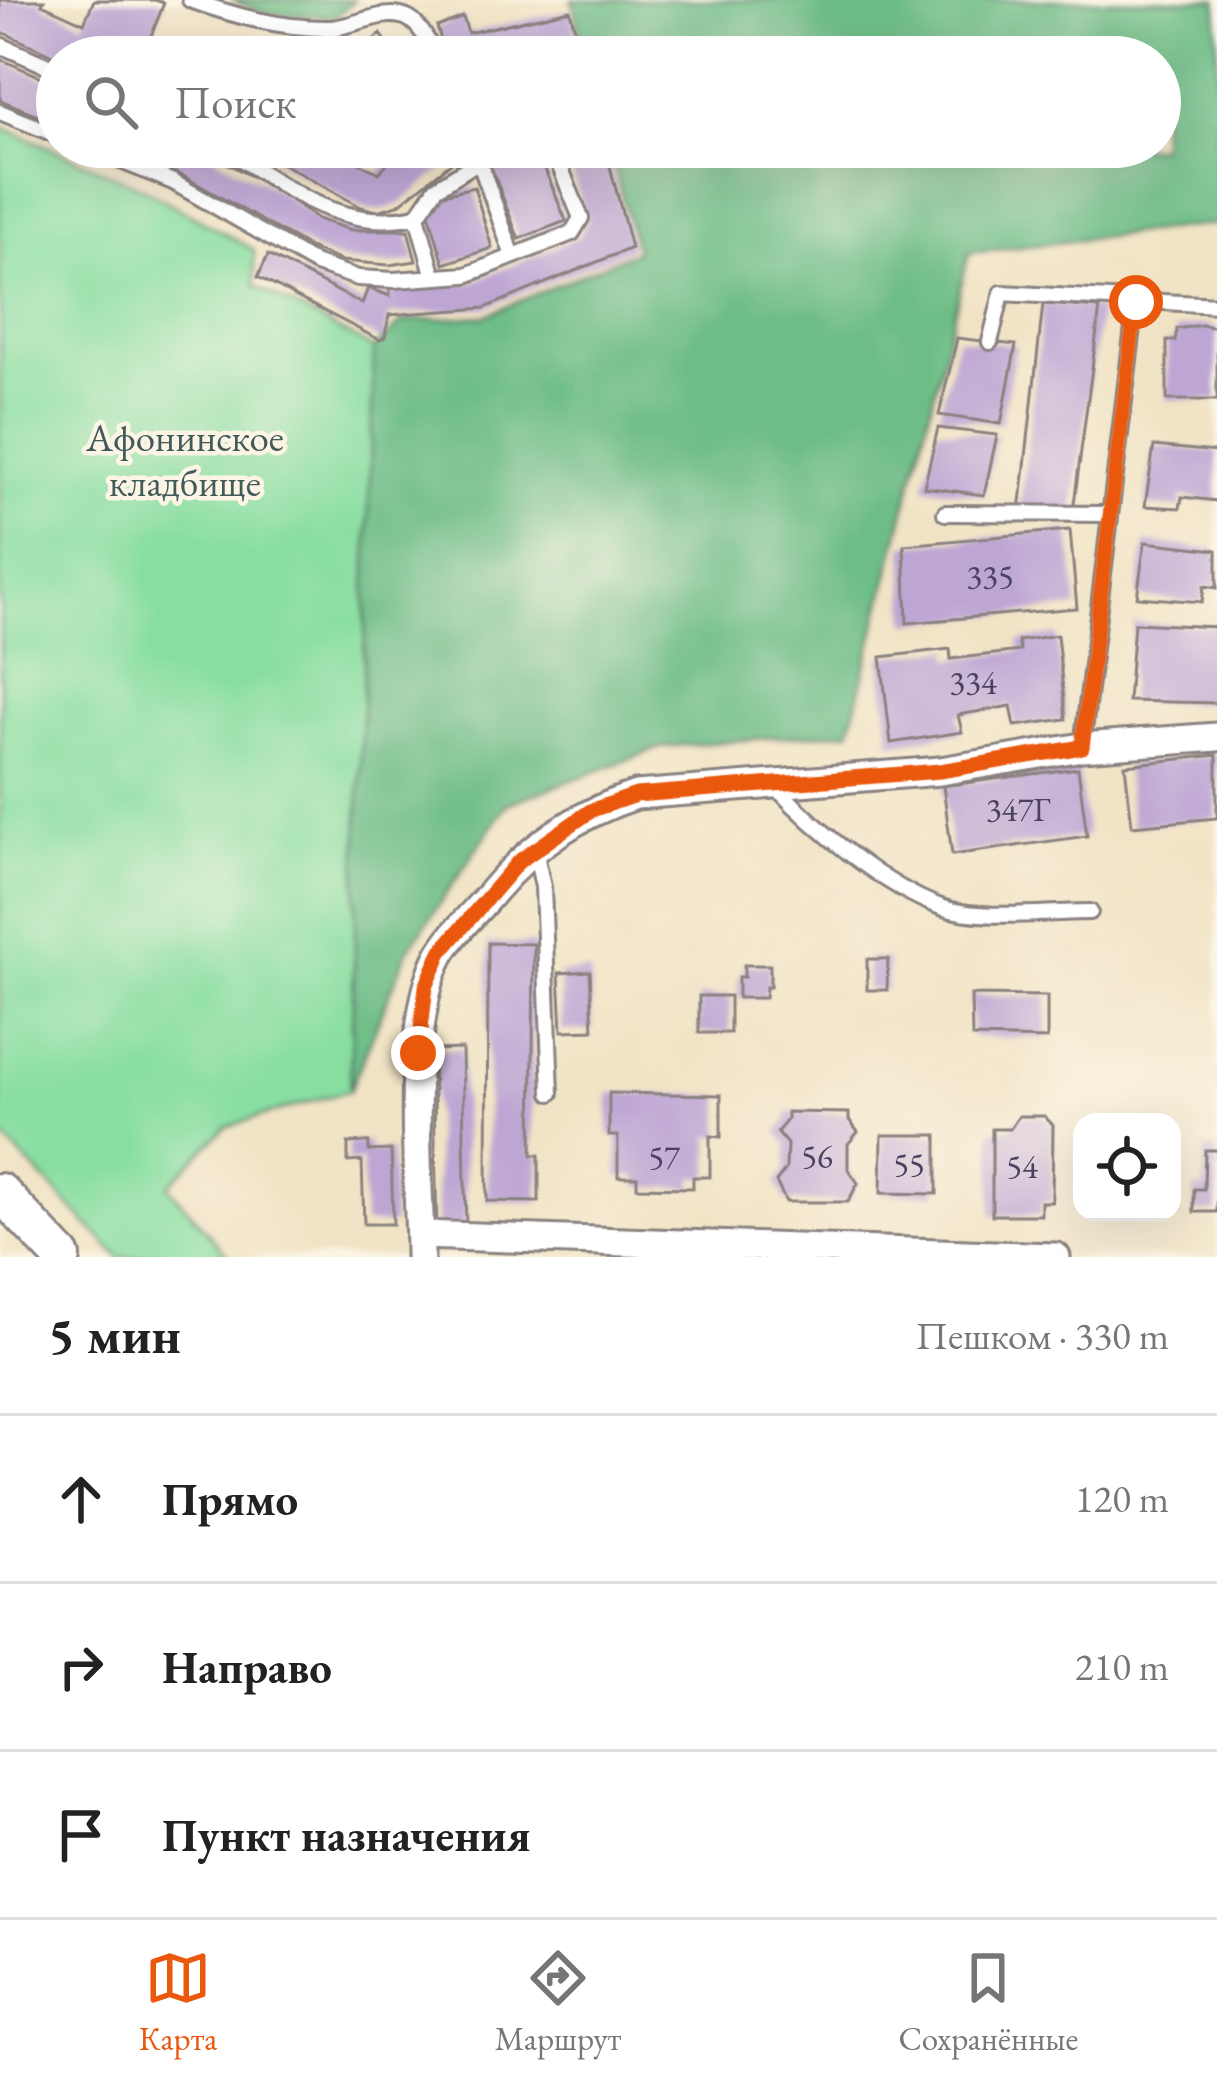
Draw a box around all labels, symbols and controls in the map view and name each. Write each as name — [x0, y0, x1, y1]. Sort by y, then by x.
search box — [36, 36, 1181, 168]
icon: search — [78, 69, 144, 135]
text: Поиск — [174, 73, 296, 131]
route start — [1109, 275, 1163, 329]
park label: Афонинское кладбище — [85, 412, 284, 508]
house number: 335 — [966, 555, 1014, 598]
house number: 334 — [949, 661, 997, 704]
house number: 347Г — [986, 788, 1050, 831]
route end — [391, 1026, 445, 1080]
map controls — [1073, 1113, 1181, 1221]
button: locate — [1073, 1113, 1181, 1221]
house number: 56 — [801, 1135, 833, 1178]
house number: 57 — [648, 1136, 680, 1179]
house number: 55 — [893, 1143, 925, 1186]
house number: 54 — [1006, 1145, 1038, 1188]
text: 5 мин — [48, 1302, 181, 1368]
text: Пешком · 330 m — [916, 1310, 1169, 1361]
icon: ahead — [48, 1466, 114, 1532]
text: Прямо — [162, 1470, 298, 1528]
text: 120 m — [1075, 1473, 1169, 1524]
icon: right — [48, 1634, 114, 1700]
text: Направо — [162, 1638, 332, 1696]
text: 210 m — [1075, 1641, 1169, 1692]
icon: arrive — [48, 1802, 114, 1868]
text: Пункт назначения — [162, 1806, 531, 1864]
tab: Карта — [139, 1945, 217, 2060]
tab: Маршрут — [495, 1945, 621, 2060]
tab: Сохранённые — [898, 1945, 1078, 2060]

